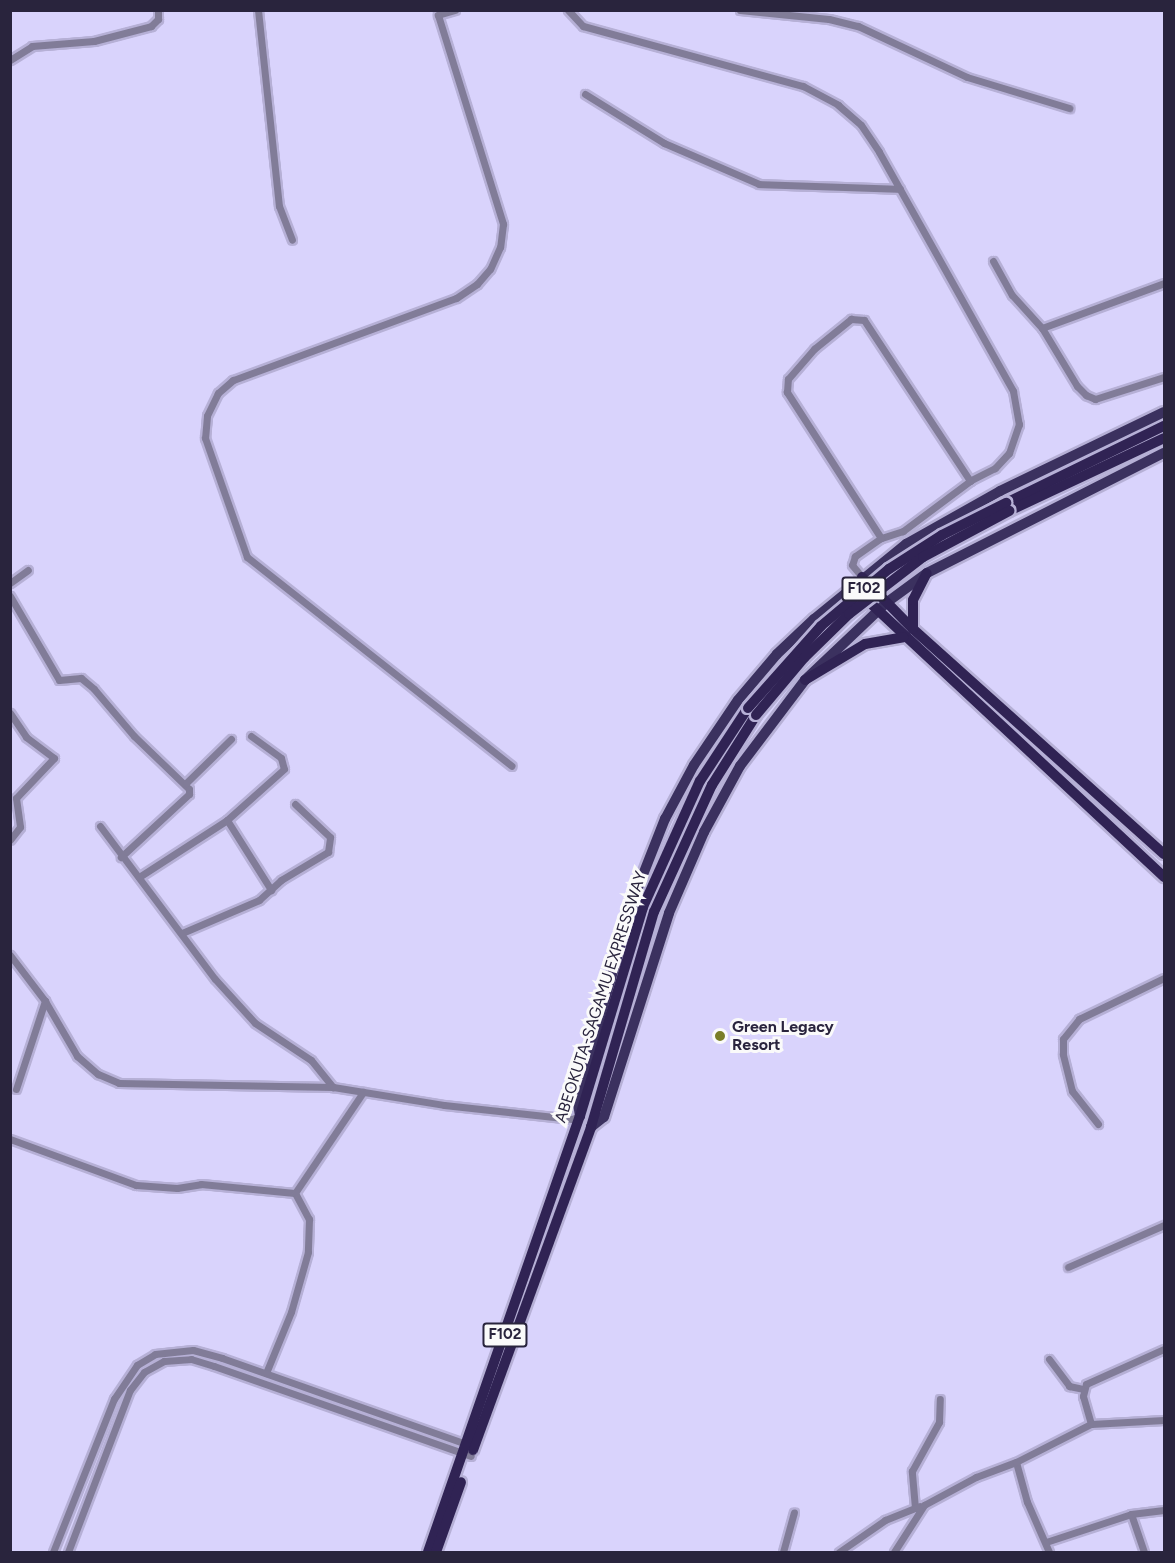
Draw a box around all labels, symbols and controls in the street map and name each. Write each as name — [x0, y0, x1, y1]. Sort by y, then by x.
road number: F102 — [840, 577, 888, 601]
street label: ABEOKUTA-SAGAMU EXPRESSWAY — [551, 869, 651, 1125]
place label: Green Legacy Resort — [732, 1017, 834, 1055]
marker: Green Legacy Resort — [713, 1029, 727, 1043]
road number: F102 — [481, 1323, 529, 1347]

